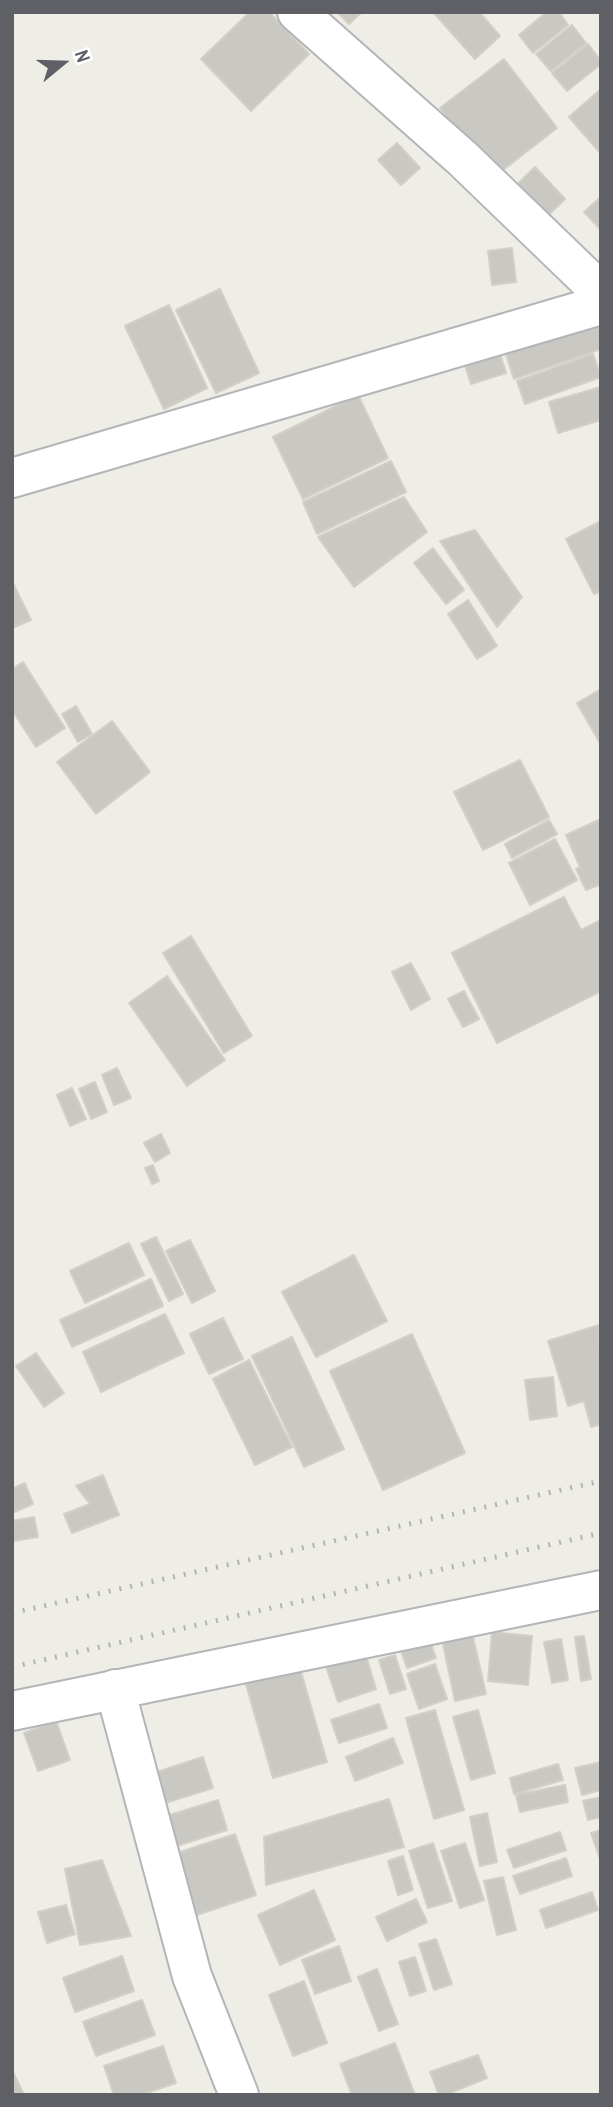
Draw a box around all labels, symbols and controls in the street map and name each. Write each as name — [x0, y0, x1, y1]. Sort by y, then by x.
north arrow — [28, 28, 98, 98]
text: N — [69, 47, 97, 66]

